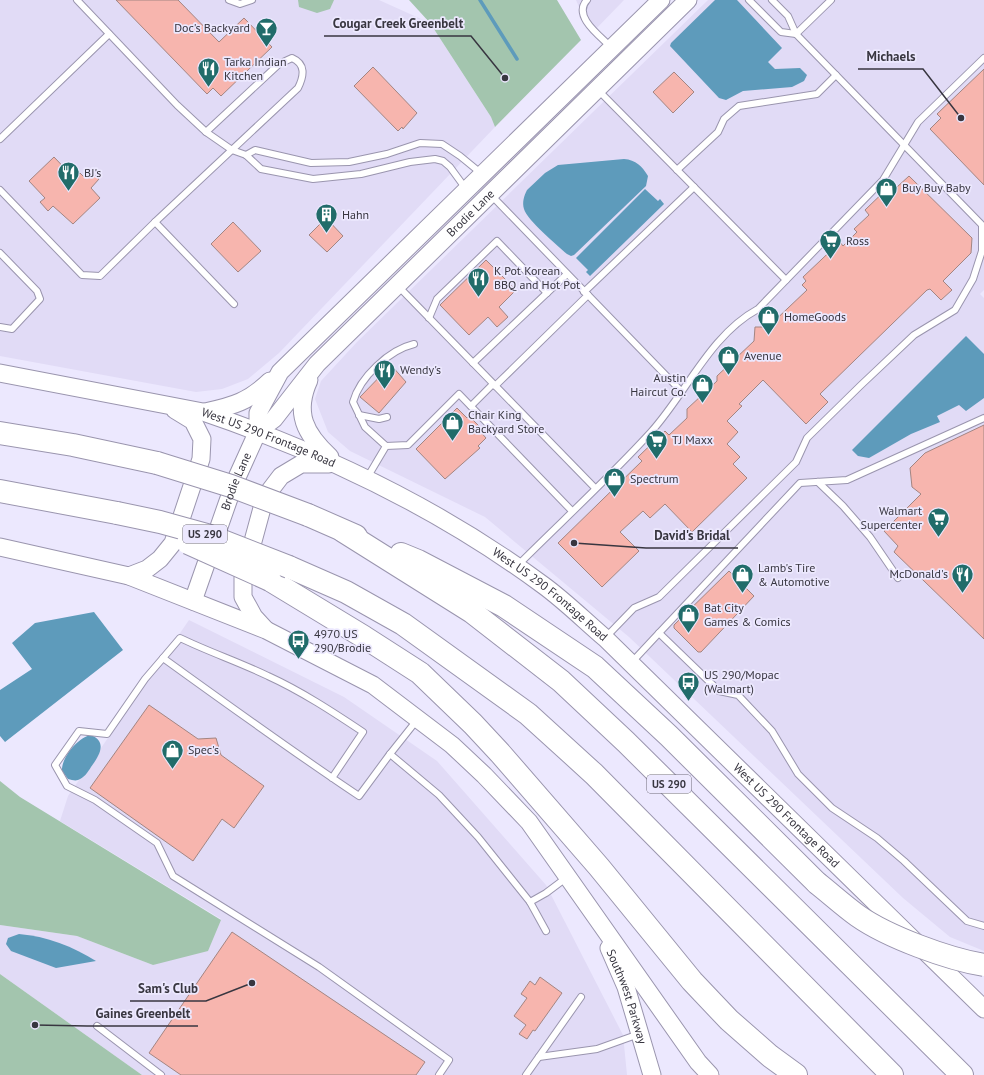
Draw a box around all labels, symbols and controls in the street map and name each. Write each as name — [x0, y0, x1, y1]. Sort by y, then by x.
callout: Cougar Creek Greenbelt — [324, 11, 471, 36]
bar icon: Doc's Backyard — [253, 15, 279, 48]
text: Cougar Creek Greenbelt — [333, 15, 464, 32]
place label: Doc's Backyard — [174, 20, 250, 35]
callout: Michaels — [858, 44, 923, 69]
text: Michaels — [867, 48, 916, 65]
place label: Tarka Indian Kitchen — [224, 54, 287, 83]
restaurant icon: Tarka Indian Kitchen — [195, 56, 221, 89]
restaurant icon: BJ's — [55, 160, 81, 193]
place label: BJ's — [84, 165, 101, 180]
shop icon: Buy Buy Baby — [874, 175, 900, 208]
place label: Buy Buy Baby — [902, 180, 971, 195]
street label: Brodie Lane — [443, 186, 497, 240]
building icon: Hahn — [313, 202, 339, 235]
place label: Hahn — [342, 207, 369, 222]
supermarket icon: Ross — [818, 228, 844, 261]
place label: Ross — [846, 233, 869, 248]
place label: K Pot Korean BBQ and Hot Pot — [494, 263, 580, 292]
restaurant icon: K Pot Korean BBQ and Hot Pot — [465, 265, 491, 298]
shop icon: HomeGoods — [756, 304, 782, 337]
place label: HomeGoods — [784, 309, 846, 324]
shop icon: Avenue — [715, 343, 741, 376]
place label: Avenue — [744, 348, 781, 363]
restaurant icon: Wendy's — [371, 357, 397, 390]
place label: Wendy's — [400, 362, 441, 377]
place label: Austin Haircut Co. — [630, 370, 686, 399]
shop icon: Austin Haircut Co. — [689, 372, 715, 405]
street label: West US 290 Frontage Road — [200, 404, 338, 470]
place label: Chair King Backyard Store — [468, 407, 544, 436]
shop icon: Chair King Backyard Store — [440, 409, 466, 442]
supermarket icon: TJ Maxx — [644, 427, 670, 460]
place label: TJ Maxx — [672, 432, 713, 447]
street label: Brodie Lane — [217, 450, 254, 512]
shop icon: Spectrum — [602, 466, 628, 499]
place label: Spectrum — [630, 471, 679, 486]
place label: Walmart Supercenter — [861, 503, 922, 532]
supermarket icon: Walmart Supercenter — [925, 505, 951, 538]
callout: David's Bridal — [646, 523, 738, 548]
road number: US 290 — [183, 525, 227, 543]
text: David's Bridal — [654, 527, 730, 544]
street label: West US 290 Frontage Road — [490, 544, 611, 644]
place label: Lamb's Tire & Automotive — [758, 560, 830, 589]
restaurant icon: McDonald's — [950, 561, 976, 594]
shop icon: Lamb's Tire & Automotive — [729, 562, 755, 595]
place label: McDonald's — [889, 566, 948, 581]
place label: Bat City Games & Comics — [704, 600, 791, 629]
shop icon: Bat City Games & Comics — [676, 602, 702, 635]
place label: 4970 US 290/Brodie — [314, 626, 371, 655]
bus stop icon: 4970 US 290/Brodie — [286, 628, 312, 661]
place label: US 290/Mopac (Walmart) — [704, 667, 780, 696]
bus stop icon: US 290/Mopac (Walmart) — [675, 669, 701, 702]
shop icon: Spec's — [160, 737, 186, 770]
place label: Spec's — [188, 742, 219, 757]
street label: West US 290 Frontage Road — [730, 760, 843, 870]
road number: US 290 — [647, 775, 691, 793]
street label: Southwest Parkway — [603, 947, 651, 1046]
callout: Sam's Club — [130, 976, 206, 1001]
text: Sam's Club — [138, 980, 198, 997]
callout: Gaines Greenbelt — [87, 1001, 198, 1026]
text: Gaines Greenbelt — [96, 1005, 191, 1022]

